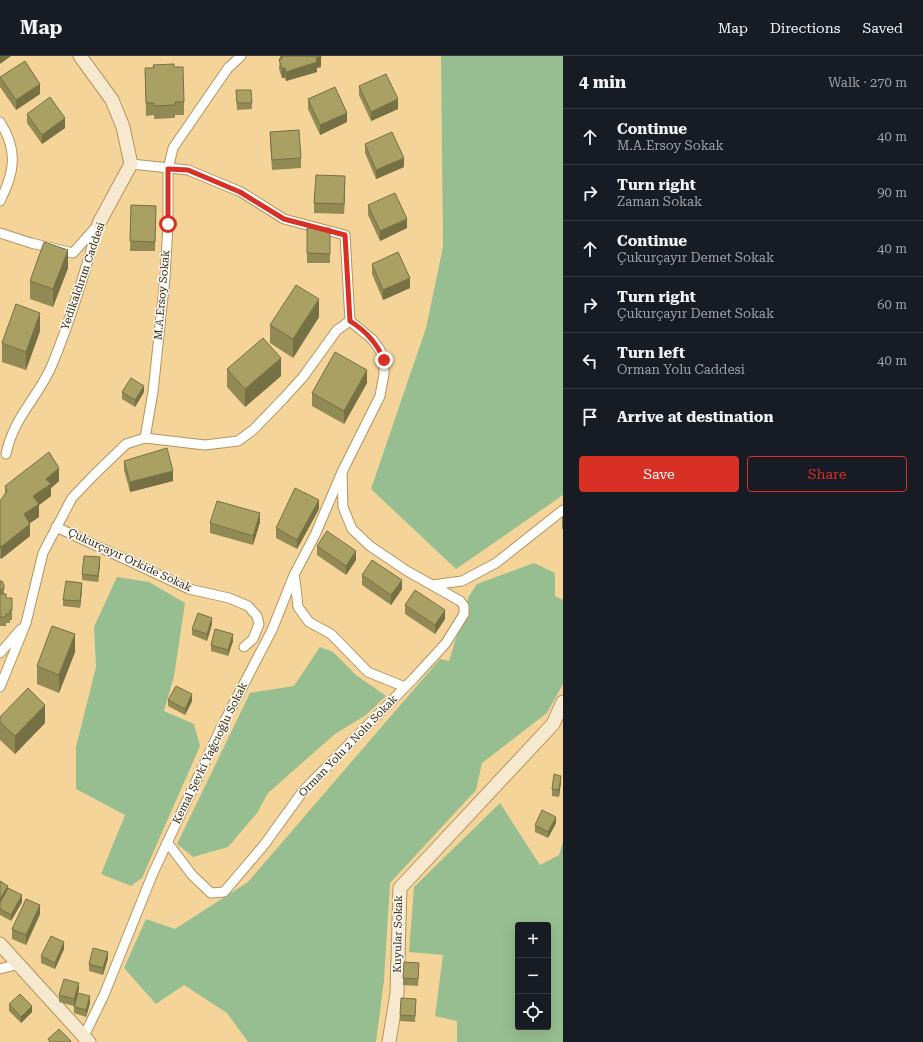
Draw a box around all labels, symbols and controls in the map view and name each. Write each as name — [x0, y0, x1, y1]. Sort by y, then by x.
text: Map — [20, 16, 62, 39]
text: Map — [718, 20, 748, 36]
text: Directions — [770, 20, 840, 36]
text: Saved — [862, 20, 903, 36]
text: 4 min — [579, 72, 626, 92]
text: Walk · 270 m — [828, 75, 907, 90]
text: Continue — [617, 120, 687, 138]
icon: ahead — [579, 126, 601, 148]
text: 40 m — [877, 129, 907, 144]
text: M.A.Ersoy Sokak — [617, 138, 724, 153]
text: Turn right — [617, 176, 696, 194]
icon: right — [579, 182, 601, 204]
text: 90 m — [877, 185, 907, 200]
text: Zaman Sokak — [617, 194, 702, 209]
route start — [159, 215, 177, 233]
street label: Yedikaldırım Caddesi — [58, 220, 108, 332]
text: Continue — [617, 232, 687, 250]
icon: ahead — [579, 238, 601, 260]
text: 40 m — [877, 241, 907, 256]
street label: M.A.Ersoy Sokak — [152, 249, 172, 341]
text: Çukurçayır Demet Sokak — [617, 250, 774, 265]
text: Turn right — [617, 288, 696, 306]
icon: right — [579, 294, 601, 316]
text: 60 m — [877, 297, 907, 312]
text: Çukurçayır Demet Sokak — [617, 306, 774, 321]
text: Turn left — [617, 344, 685, 362]
icon: left — [579, 350, 601, 372]
route end — [375, 351, 393, 369]
text: 40 m — [877, 353, 907, 368]
text: Orman Yolu Caddesi — [617, 362, 745, 377]
icon: arrive — [579, 406, 601, 428]
text: Arrive at destination — [617, 408, 773, 426]
button: Save — [579, 456, 739, 492]
button: Share — [747, 456, 907, 492]
street label: Çukurçayır Orkide Sokak — [66, 526, 194, 594]
street label: Kemal Şevki Yağcıoğlu Sokak — [170, 680, 250, 826]
street label: Orman Yolu 2 Nolu Sokak — [296, 692, 400, 800]
street label: Kuyular Sokak — [391, 895, 405, 973]
map controls — [515, 922, 551, 1030]
button: + — [515, 922, 551, 958]
button: − — [515, 958, 551, 994]
button: locate — [515, 994, 551, 1030]

